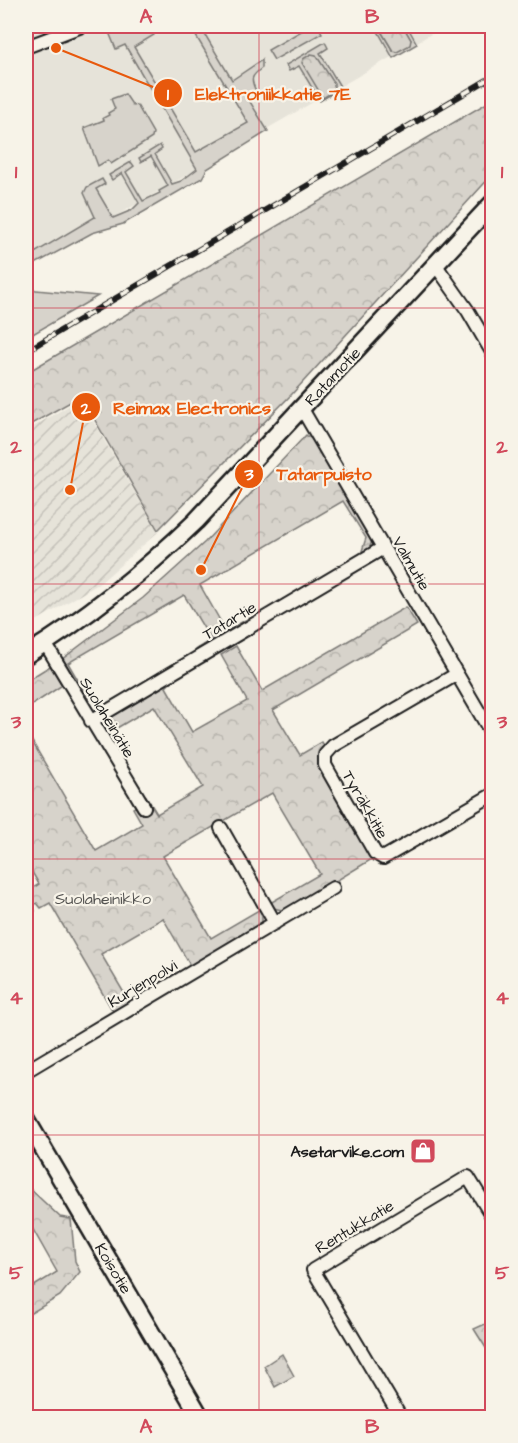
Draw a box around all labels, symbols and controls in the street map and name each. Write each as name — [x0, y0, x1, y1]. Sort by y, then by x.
text: A — [140, 3, 153, 31]
text: B — [365, 3, 380, 31]
callout: Elektroniikkatie 7E — [153, 75, 363, 111]
text: 1 — [167, 82, 170, 107]
text: Elektroniikkatie 7E — [195, 82, 351, 107]
text: 1 — [15, 158, 18, 186]
text: 1 — [501, 158, 504, 186]
street label: Ratamotie — [300, 342, 366, 411]
callout: Reimax Electronics — [71, 389, 284, 425]
text: 2 — [80, 396, 92, 421]
text: Reimax Electronics — [113, 396, 271, 421]
text: 2 — [9, 433, 22, 461]
text: 2 — [495, 433, 508, 461]
callout: Tatarpuisto — [234, 456, 383, 492]
text: 3 — [243, 462, 254, 487]
text: Tatarpuisto — [275, 462, 372, 487]
street label: Valmutie — [387, 533, 436, 595]
street label: Tatartie — [199, 596, 261, 646]
street label: Suolaheinätie — [74, 673, 140, 762]
text: 3 — [10, 708, 22, 736]
text: 3 — [496, 708, 508, 736]
street label: Tyräkkitie — [336, 766, 394, 843]
park label: Suolaheinikko — [55, 888, 151, 910]
street label: Kurjenpolvi — [104, 954, 182, 1013]
text: 4 — [9, 984, 23, 1012]
text: 4 — [495, 984, 509, 1012]
shop icon: Asetarvike.com — [408, 1136, 438, 1166]
place label: Asetarvike.com — [291, 1141, 405, 1163]
street label: Rentukkatie — [311, 1195, 398, 1259]
street label: Koisotie — [89, 1239, 137, 1298]
text: 5 — [9, 1259, 24, 1287]
text: 5 — [495, 1259, 510, 1287]
text: A — [140, 1413, 153, 1441]
text: B — [365, 1413, 380, 1441]

